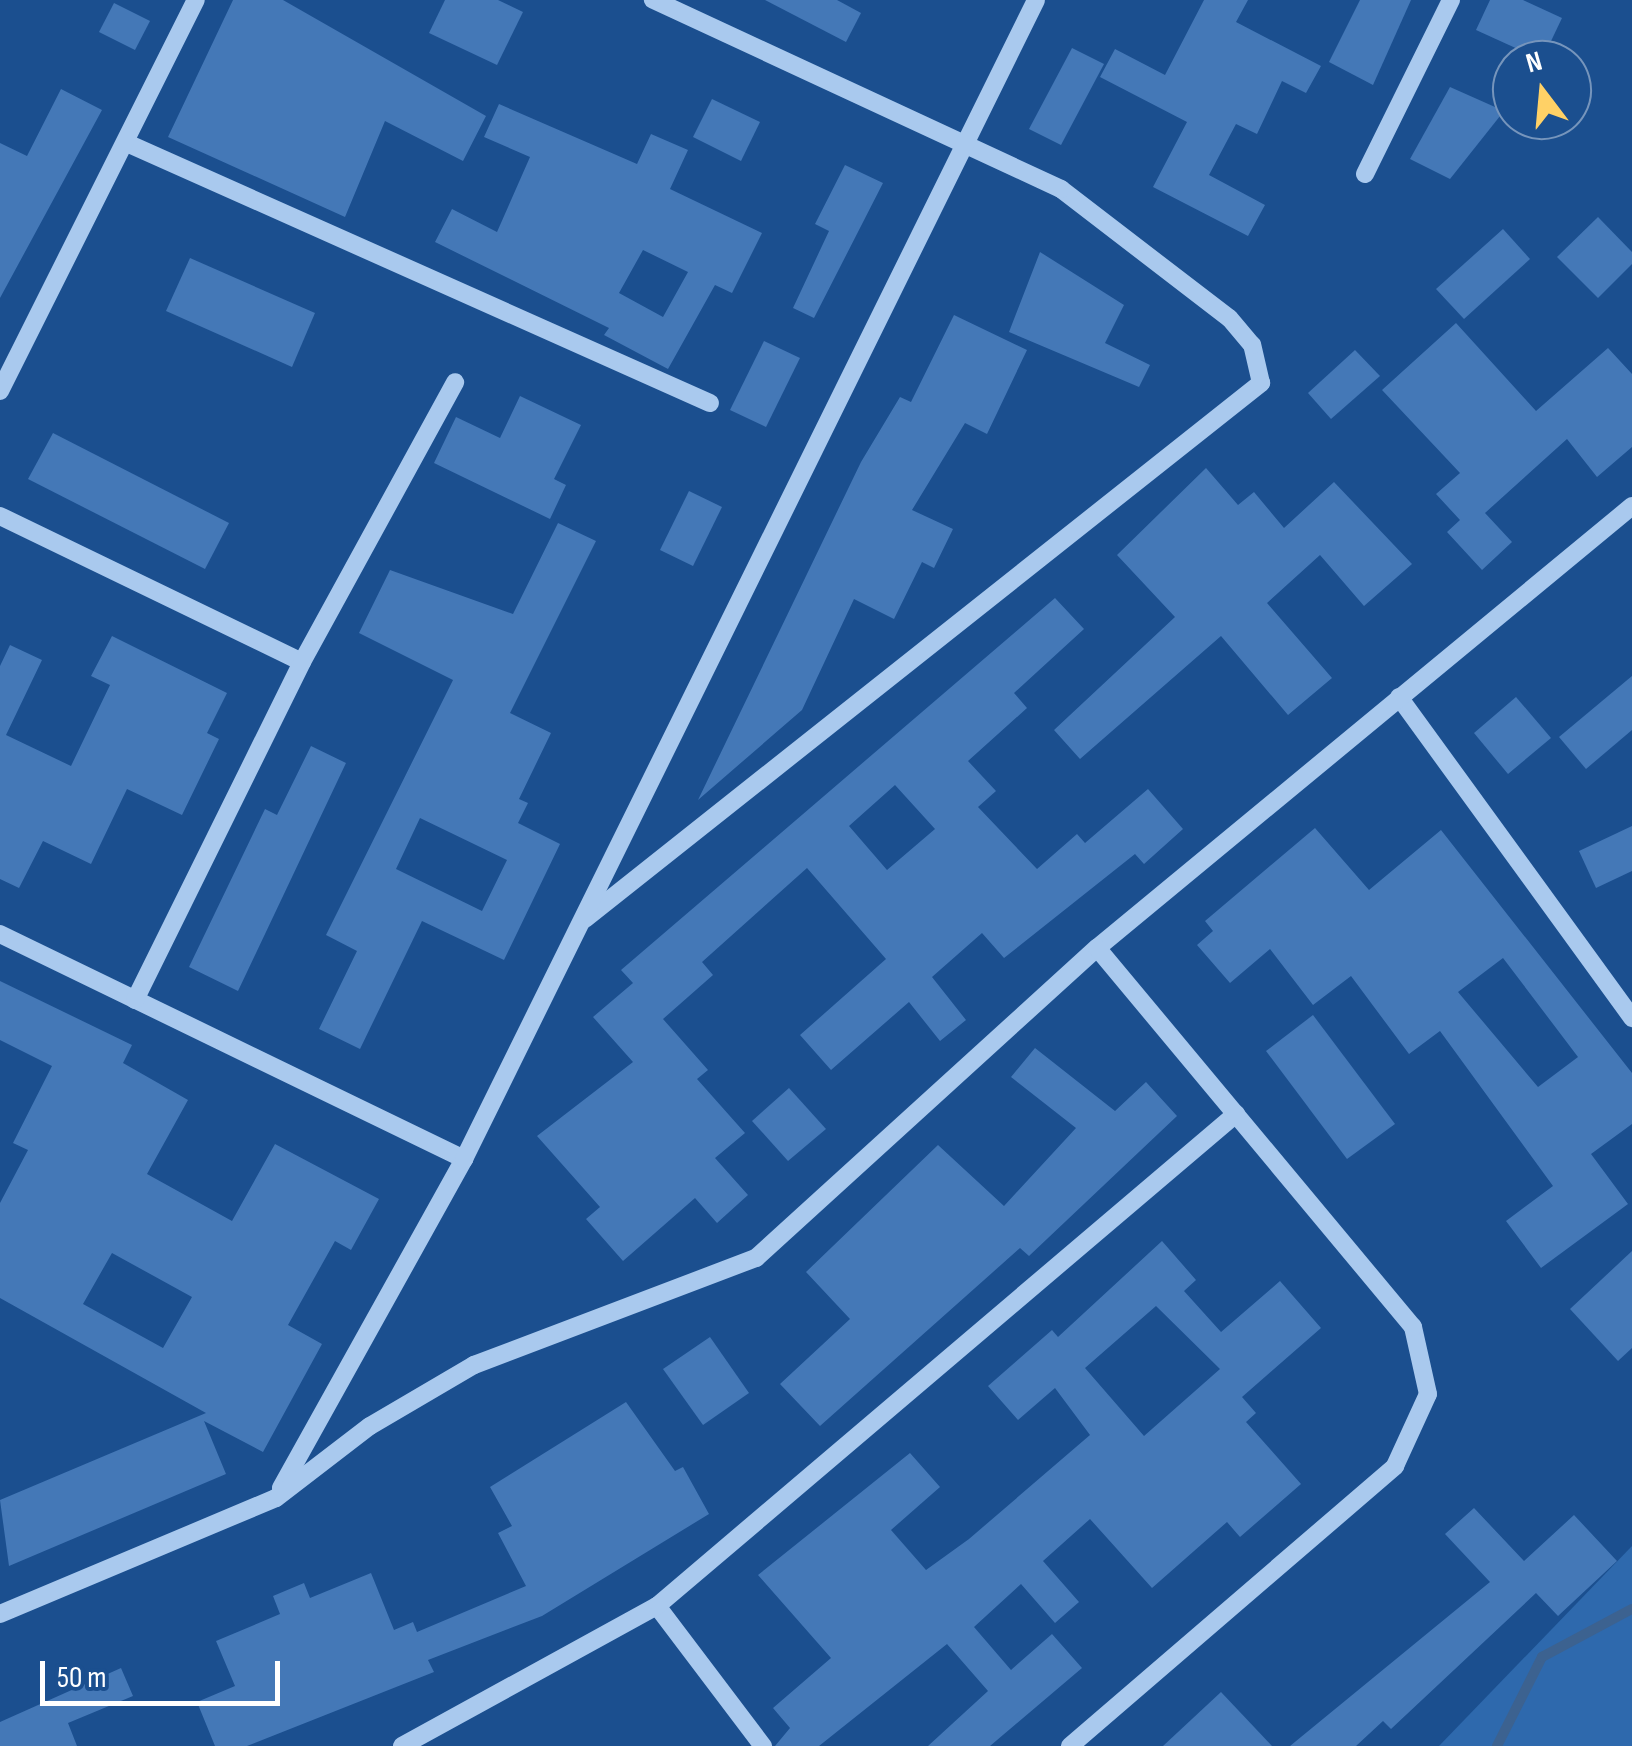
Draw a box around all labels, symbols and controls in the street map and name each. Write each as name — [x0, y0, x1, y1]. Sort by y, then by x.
north arrow — [1492, 40, 1592, 140]
text: N — [1522, 45, 1546, 81]
scale bar — [45, 1641, 285, 1703]
text: 50 m — [57, 1660, 106, 1696]

